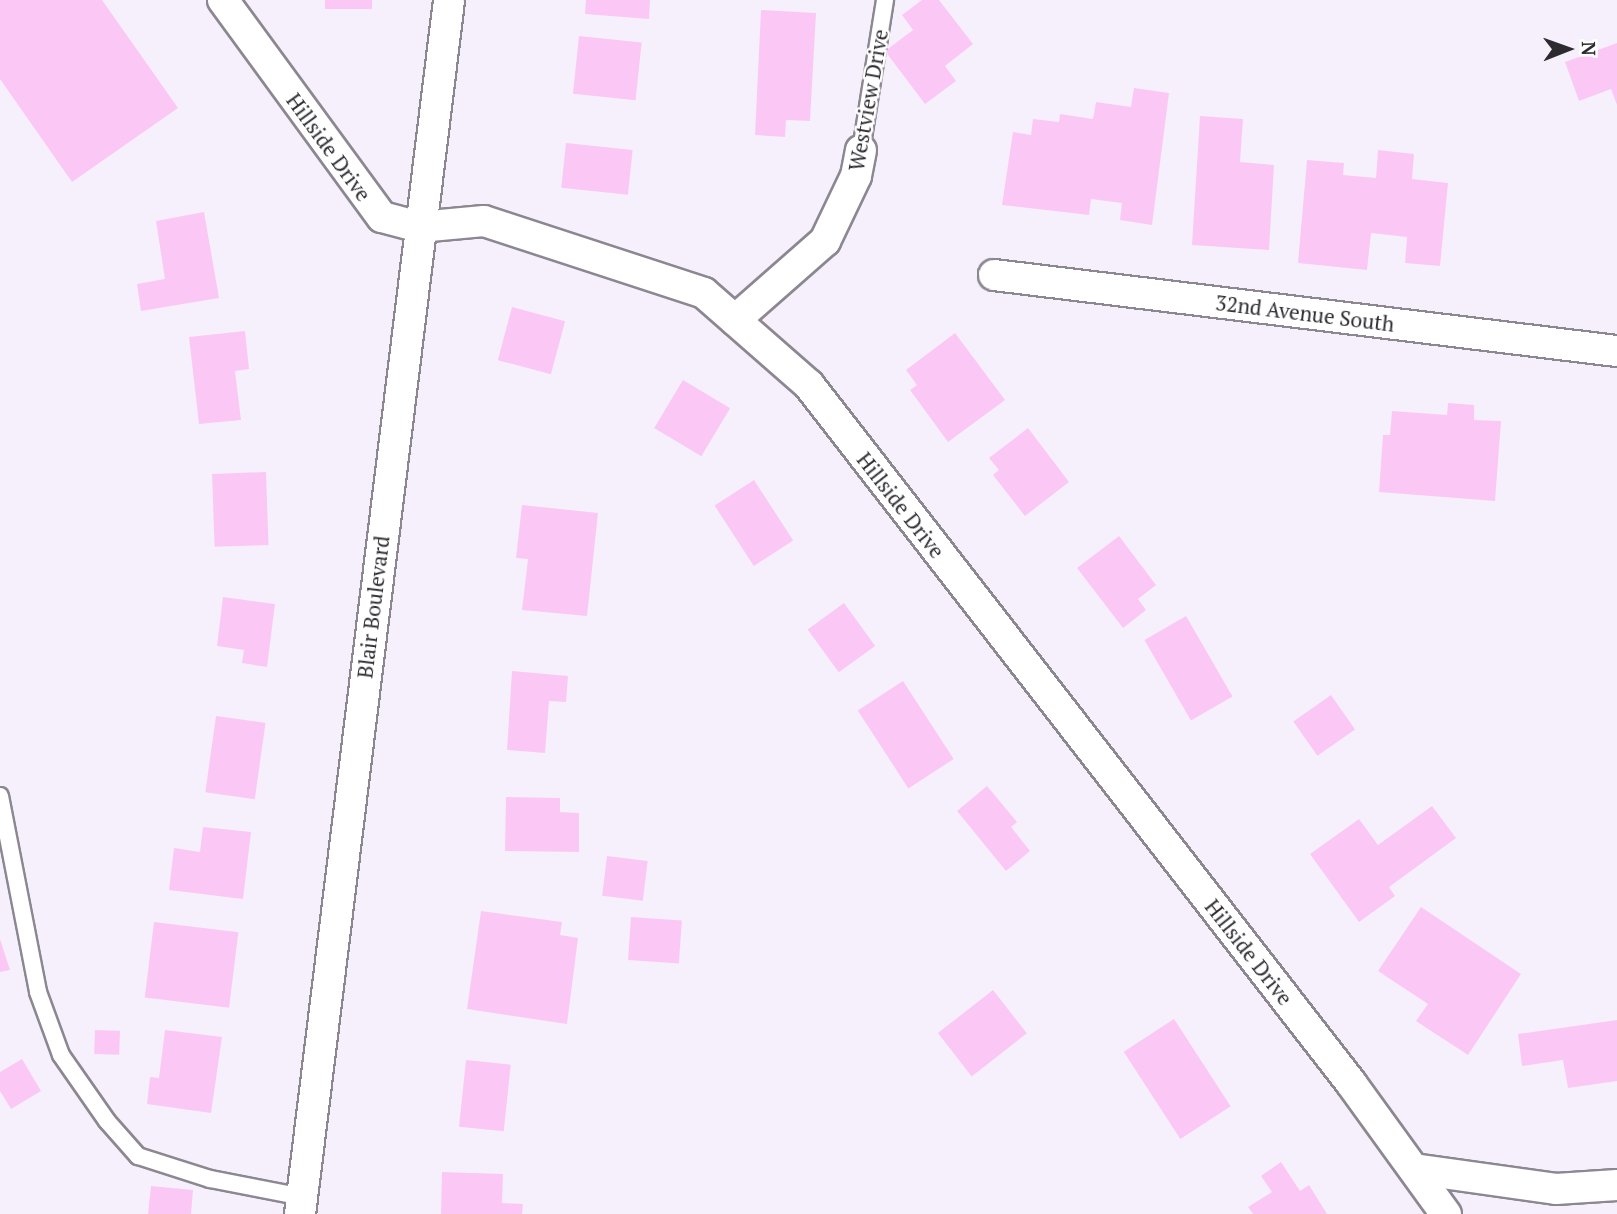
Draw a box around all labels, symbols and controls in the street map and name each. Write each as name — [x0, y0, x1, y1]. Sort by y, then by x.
north arrow — [1533, 14, 1603, 84]
street label: Westview Drive — [843, 27, 893, 173]
text: N — [1577, 41, 1602, 56]
street label: Hillside Drive — [281, 88, 377, 206]
street label: 32nd Avenue South — [1214, 289, 1396, 337]
street label: Hillside Drive — [852, 447, 950, 563]
street label: Blair Boulevard — [352, 534, 394, 680]
street label: Hillside Drive — [1200, 894, 1298, 1010]

